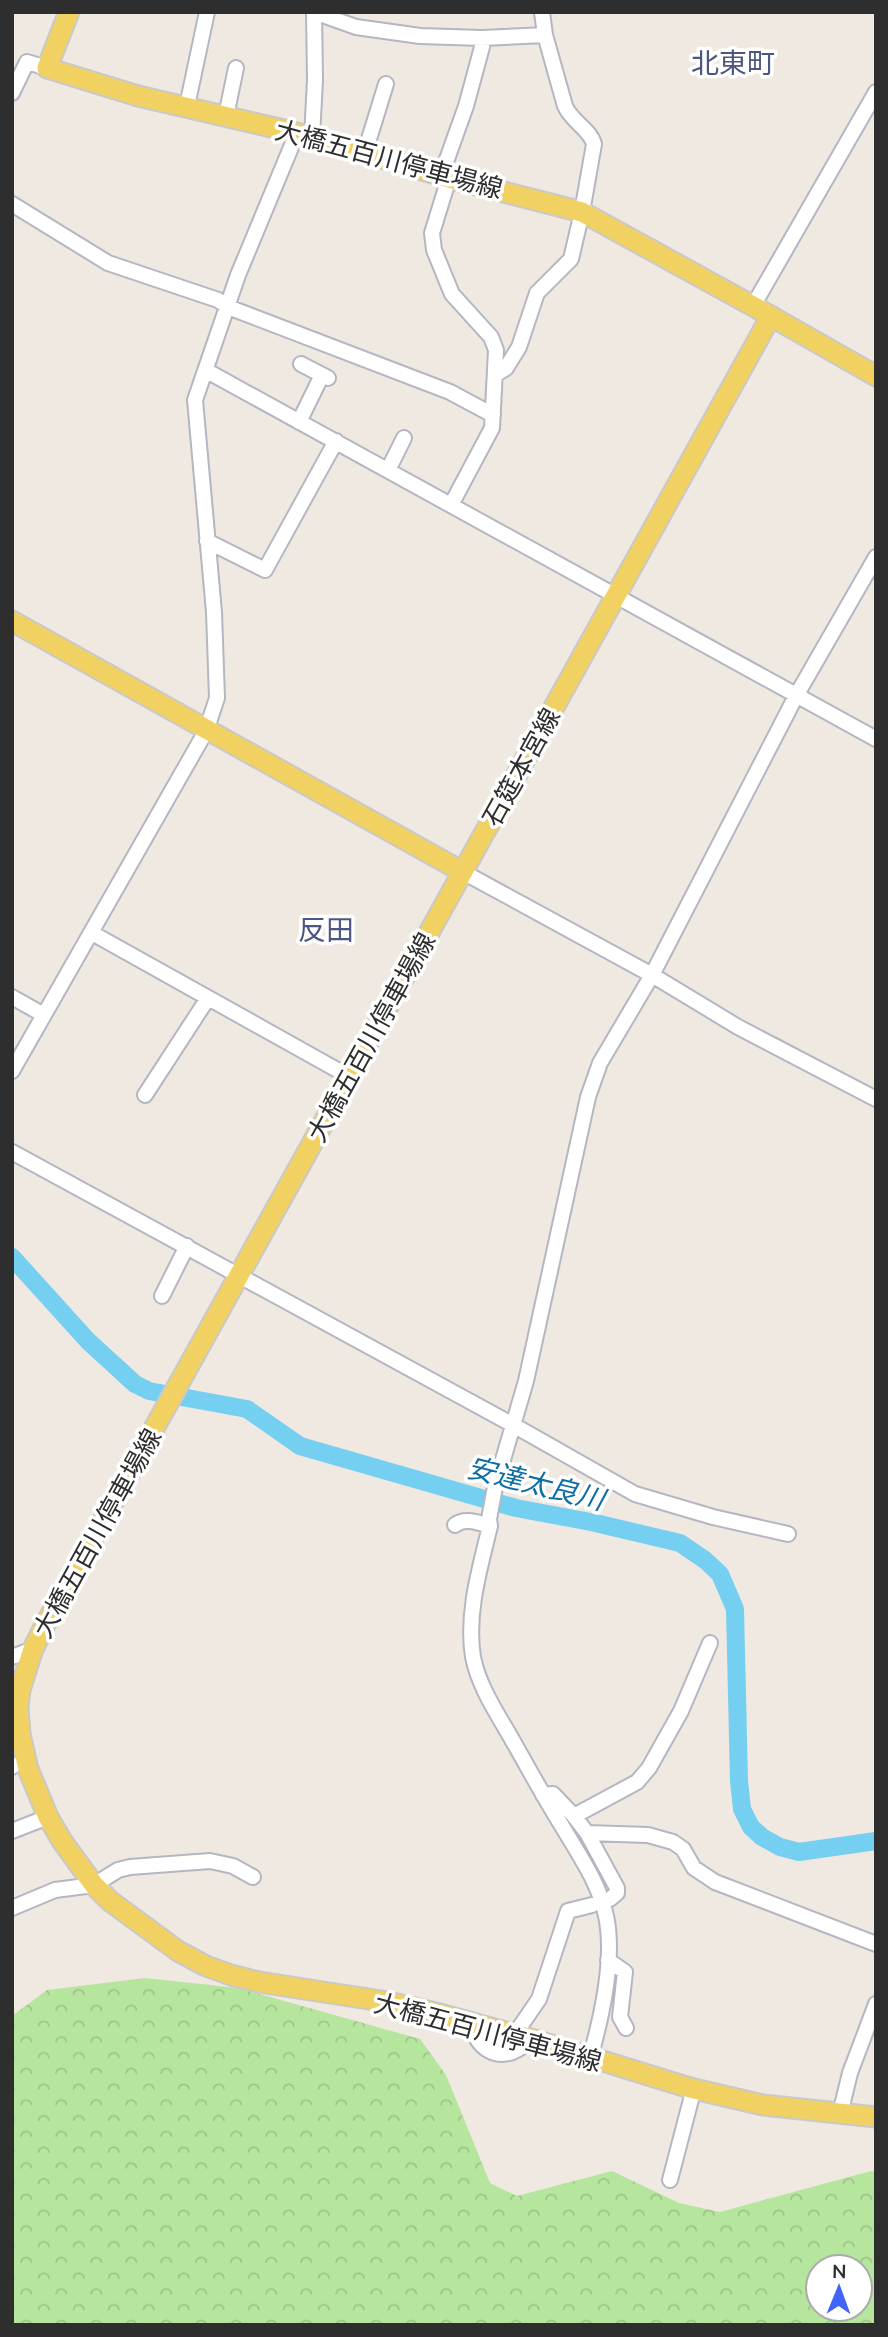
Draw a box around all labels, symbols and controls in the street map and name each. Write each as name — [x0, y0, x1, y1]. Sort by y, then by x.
district label: 北東町 — [691, 45, 775, 80]
street label: 大橋五百川停車場線 — [272, 113, 506, 205]
street label: 石筵本宮線 — [475, 702, 567, 832]
district label: 反田 — [298, 912, 354, 947]
street label: 大橋五百川停車場線 — [300, 927, 442, 1147]
street label: 大橋五百川停車場線 — [26, 1423, 168, 1643]
water label: 安達太良川 — [464, 1449, 611, 1518]
street label: 大橋五百川停車場線 — [371, 1986, 605, 2078]
north arrow — [804, 2253, 874, 2323]
text: N — [832, 2259, 847, 2283]

